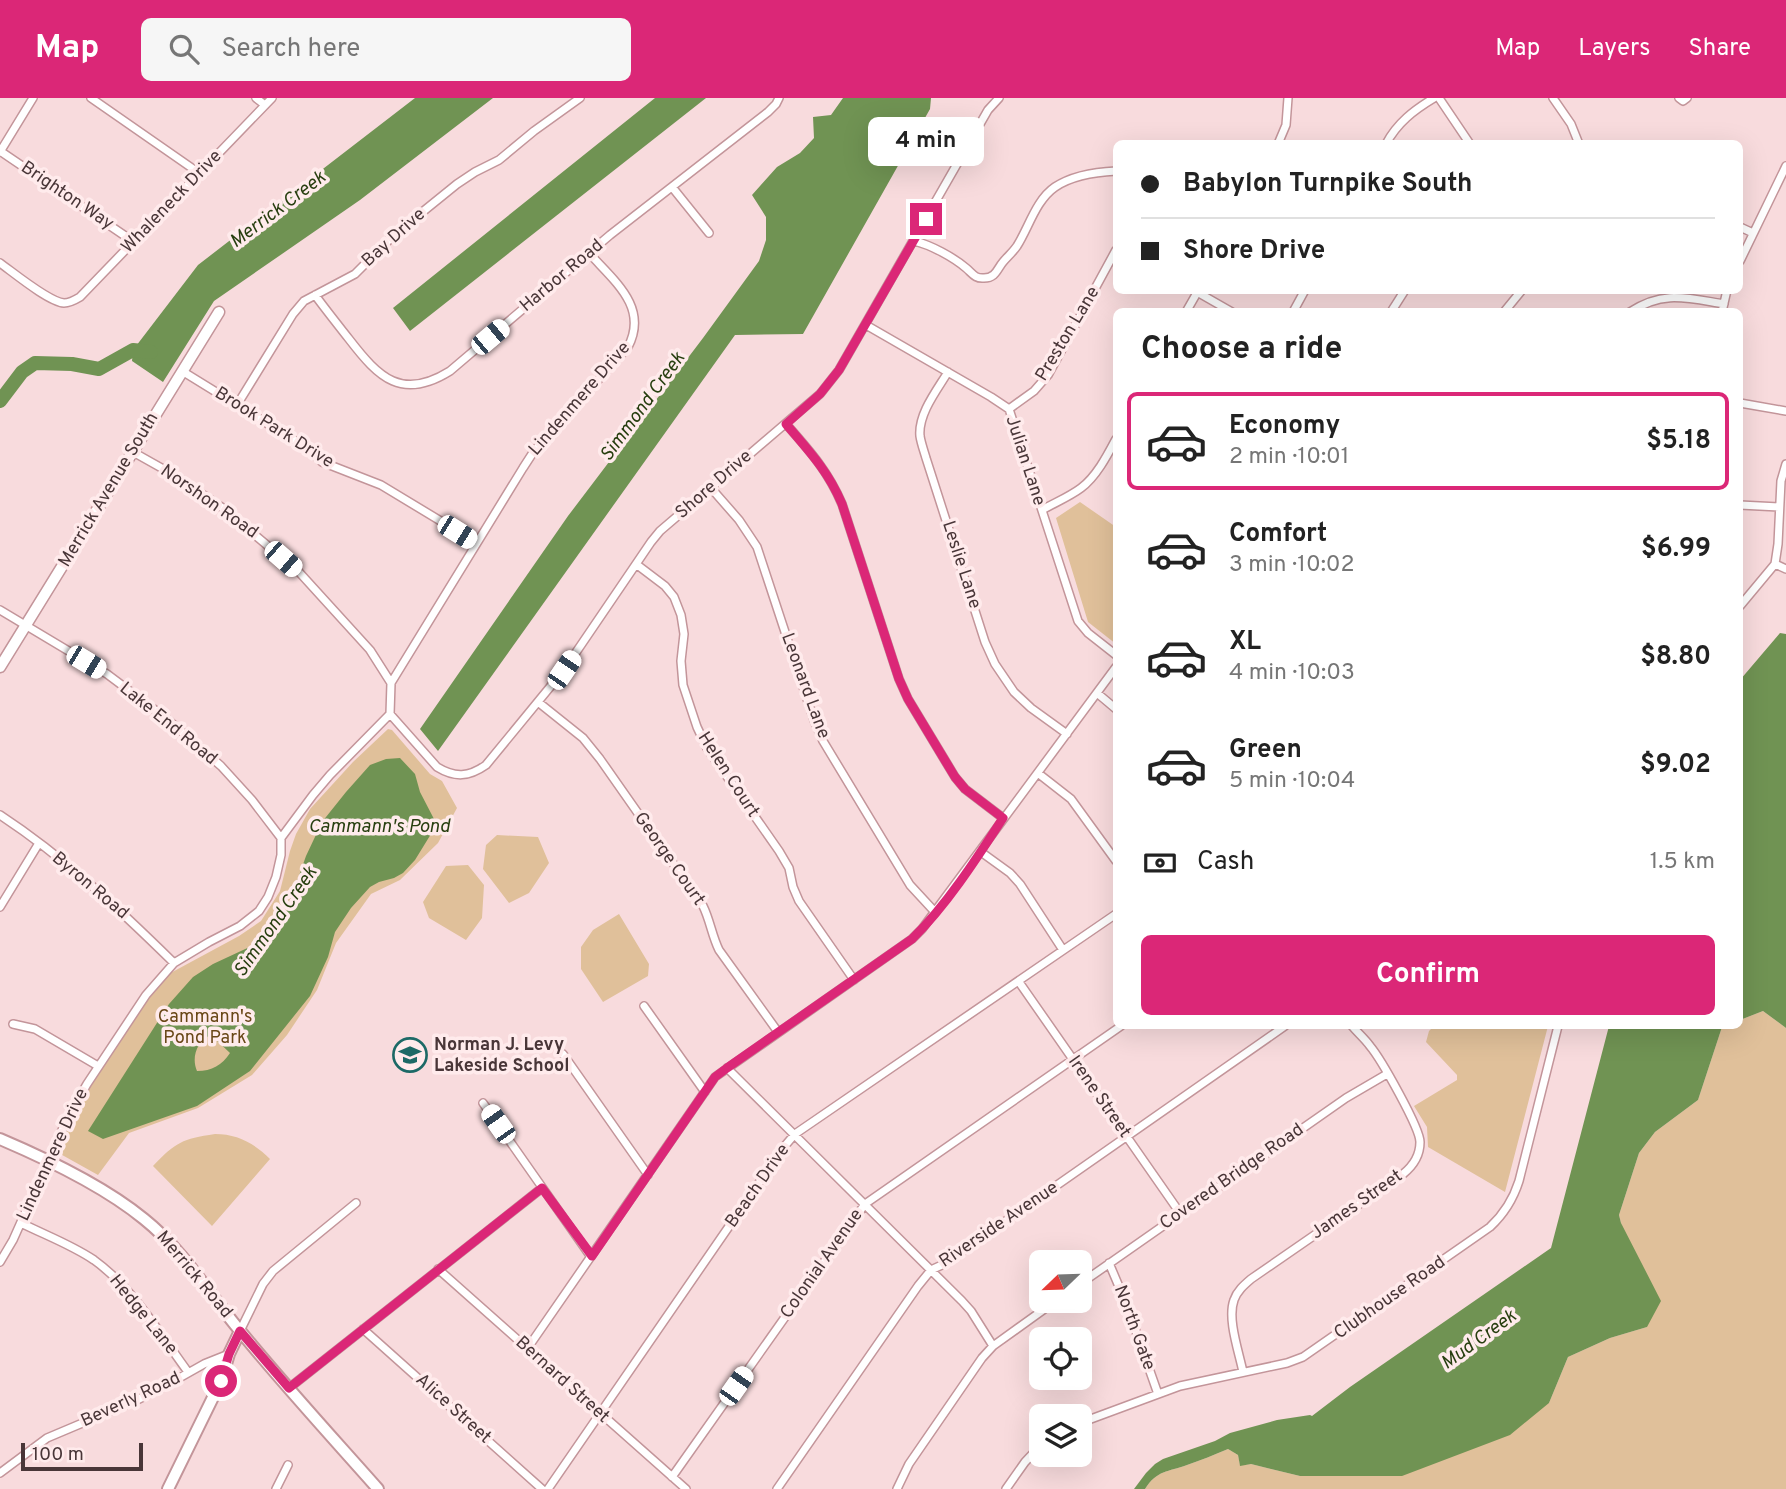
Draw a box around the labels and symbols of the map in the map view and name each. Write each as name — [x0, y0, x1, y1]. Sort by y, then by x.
callout: 4 min — [868, 117, 984, 166]
street label: Whaleneck Drive — [117, 145, 227, 259]
street label: Brighton Way — [16, 156, 118, 236]
water label: Merrick Creek — [225, 166, 331, 254]
street label: Bay Drive — [357, 203, 431, 273]
route end — [910, 203, 942, 235]
street label: Harbor Road — [516, 234, 608, 318]
street label: Preston Lane — [1031, 282, 1105, 386]
car — [468, 315, 513, 359]
street label: Lindenmere Drive — [524, 337, 636, 461]
water label: Simmond Creek — [595, 347, 691, 466]
street label: Brook Park Drive — [210, 382, 338, 474]
street label: Merrick Avenue South — [54, 408, 164, 572]
street label: Julian Lane — [1000, 413, 1050, 509]
street label: Shore Drive — [671, 445, 757, 525]
street label: Norshon Road — [156, 460, 262, 544]
car — [434, 512, 481, 552]
street label: Leslie Lane — [936, 518, 986, 612]
car — [261, 537, 306, 581]
street label: Leonard Lane — [775, 630, 835, 742]
car — [63, 642, 110, 682]
car — [544, 647, 585, 693]
street label: Lake End Road — [114, 677, 222, 771]
street label: Helen Court — [692, 728, 764, 822]
street label: George Court — [628, 808, 710, 910]
water label: Cammann's Pond — [308, 815, 452, 839]
street label: Byron Road — [47, 847, 133, 925]
water label: Simmond Creek — [229, 862, 323, 982]
park label: Cammann's Pond Park — [158, 1006, 252, 1050]
place label: Norman J. Levy Lakeside School — [434, 1034, 570, 1078]
school or university icon: Norman J. Levy Lakeside School — [391, 1036, 429, 1074]
street label: Irene Street — [1062, 1051, 1136, 1143]
street label: Lindenmere Drive — [12, 1085, 94, 1225]
car — [478, 1101, 519, 1147]
street label: Covered Bridge Road — [1156, 1119, 1308, 1235]
street label: Beach Drive — [721, 1140, 795, 1232]
street label: James Street — [1307, 1165, 1407, 1245]
street label: Riverside Avenue — [935, 1177, 1063, 1273]
street label: Colonial Avenue — [776, 1205, 868, 1323]
street label: Merrick Road — [151, 1227, 237, 1323]
north arrow — [1029, 1250, 1092, 1312]
street label: Clubhouse Road — [1330, 1251, 1450, 1345]
street label: Hedge Lane — [104, 1270, 182, 1360]
street label: North Gate — [1108, 1282, 1160, 1374]
water label: Mud Creek — [1437, 1304, 1522, 1375]
street label: Bernard Street — [510, 1332, 614, 1428]
car — [716, 1363, 757, 1409]
route start — [205, 1365, 237, 1397]
street label: Beverly Road — [77, 1367, 185, 1433]
street label: Alice Street — [410, 1369, 496, 1449]
scale bar — [21, 1440, 144, 1472]

